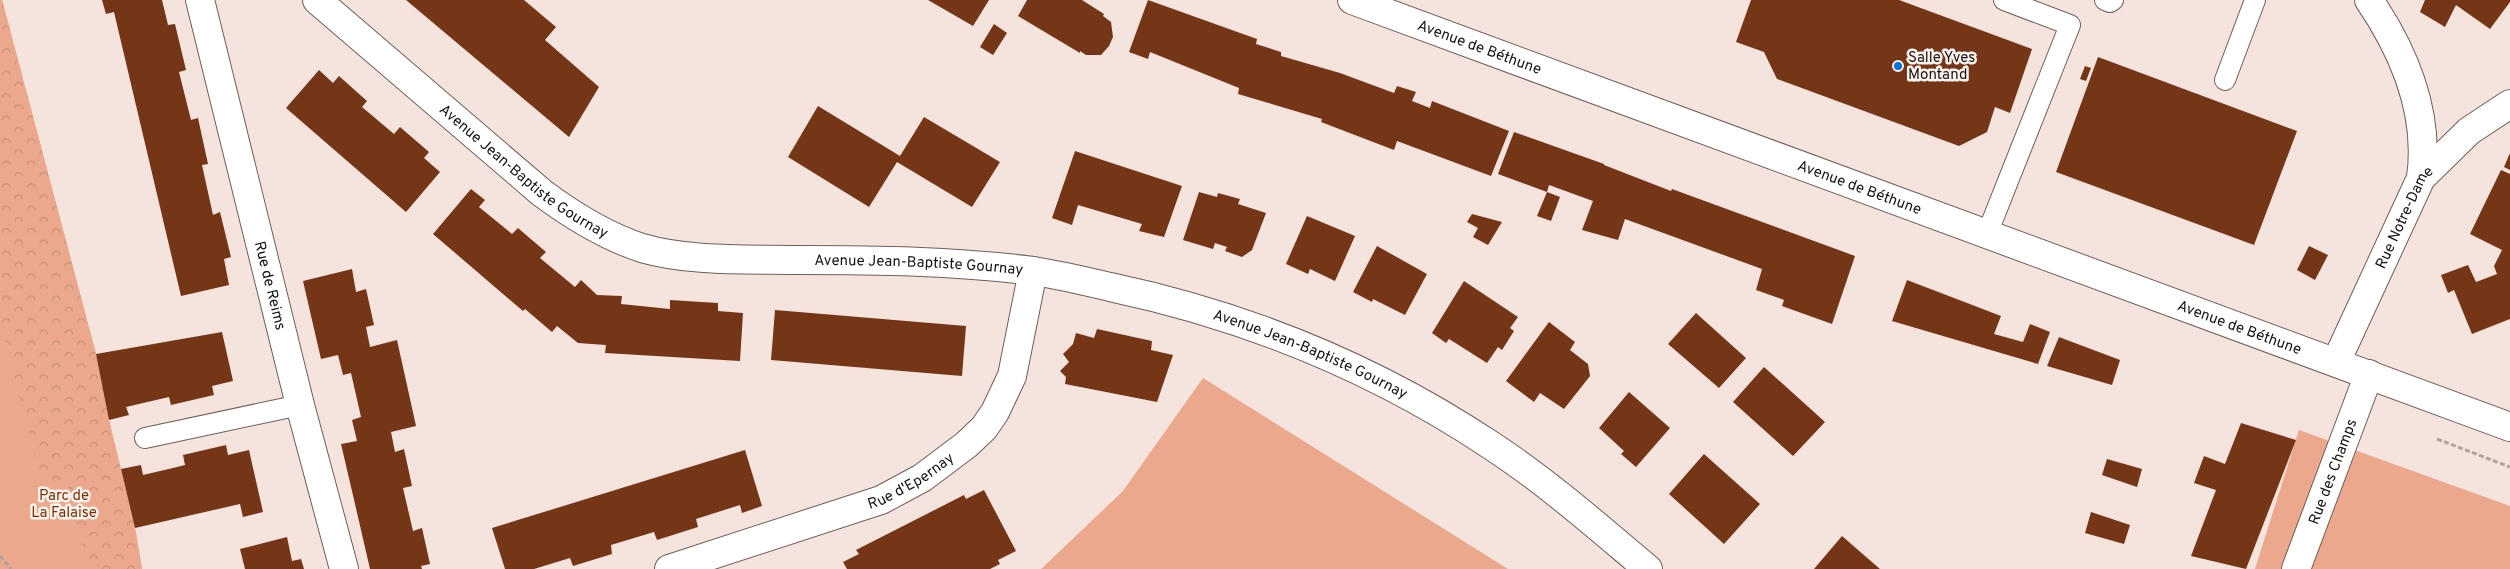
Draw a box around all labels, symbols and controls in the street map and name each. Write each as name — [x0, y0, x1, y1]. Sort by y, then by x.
street label: Avenue de Béthune — [1414, 17, 1544, 80]
place label: Salle Yves Montand — [1908, 49, 1975, 85]
marker: Salle Yves Montand — [1892, 60, 1904, 72]
street label: Avenue Jean-Baptiste Gournay — [435, 101, 611, 244]
street label: Avenue de Béthune — [1794, 157, 1924, 220]
street label: Rue Notre-Dame — [2372, 163, 2438, 272]
street label: Rue de Reims — [249, 239, 289, 332]
street label: Avenue Jean-Baptiste Gournay — [814, 252, 1024, 281]
street label: Avenue de Béthune — [2174, 297, 2304, 360]
street label: Avenue Jean-Baptiste Gournay — [1211, 306, 1410, 404]
street label: Rue des Champs — [2305, 417, 2362, 528]
street label: Rue d'Epernay — [866, 449, 958, 515]
park label: Parc de La Falaise — [31, 487, 97, 523]

